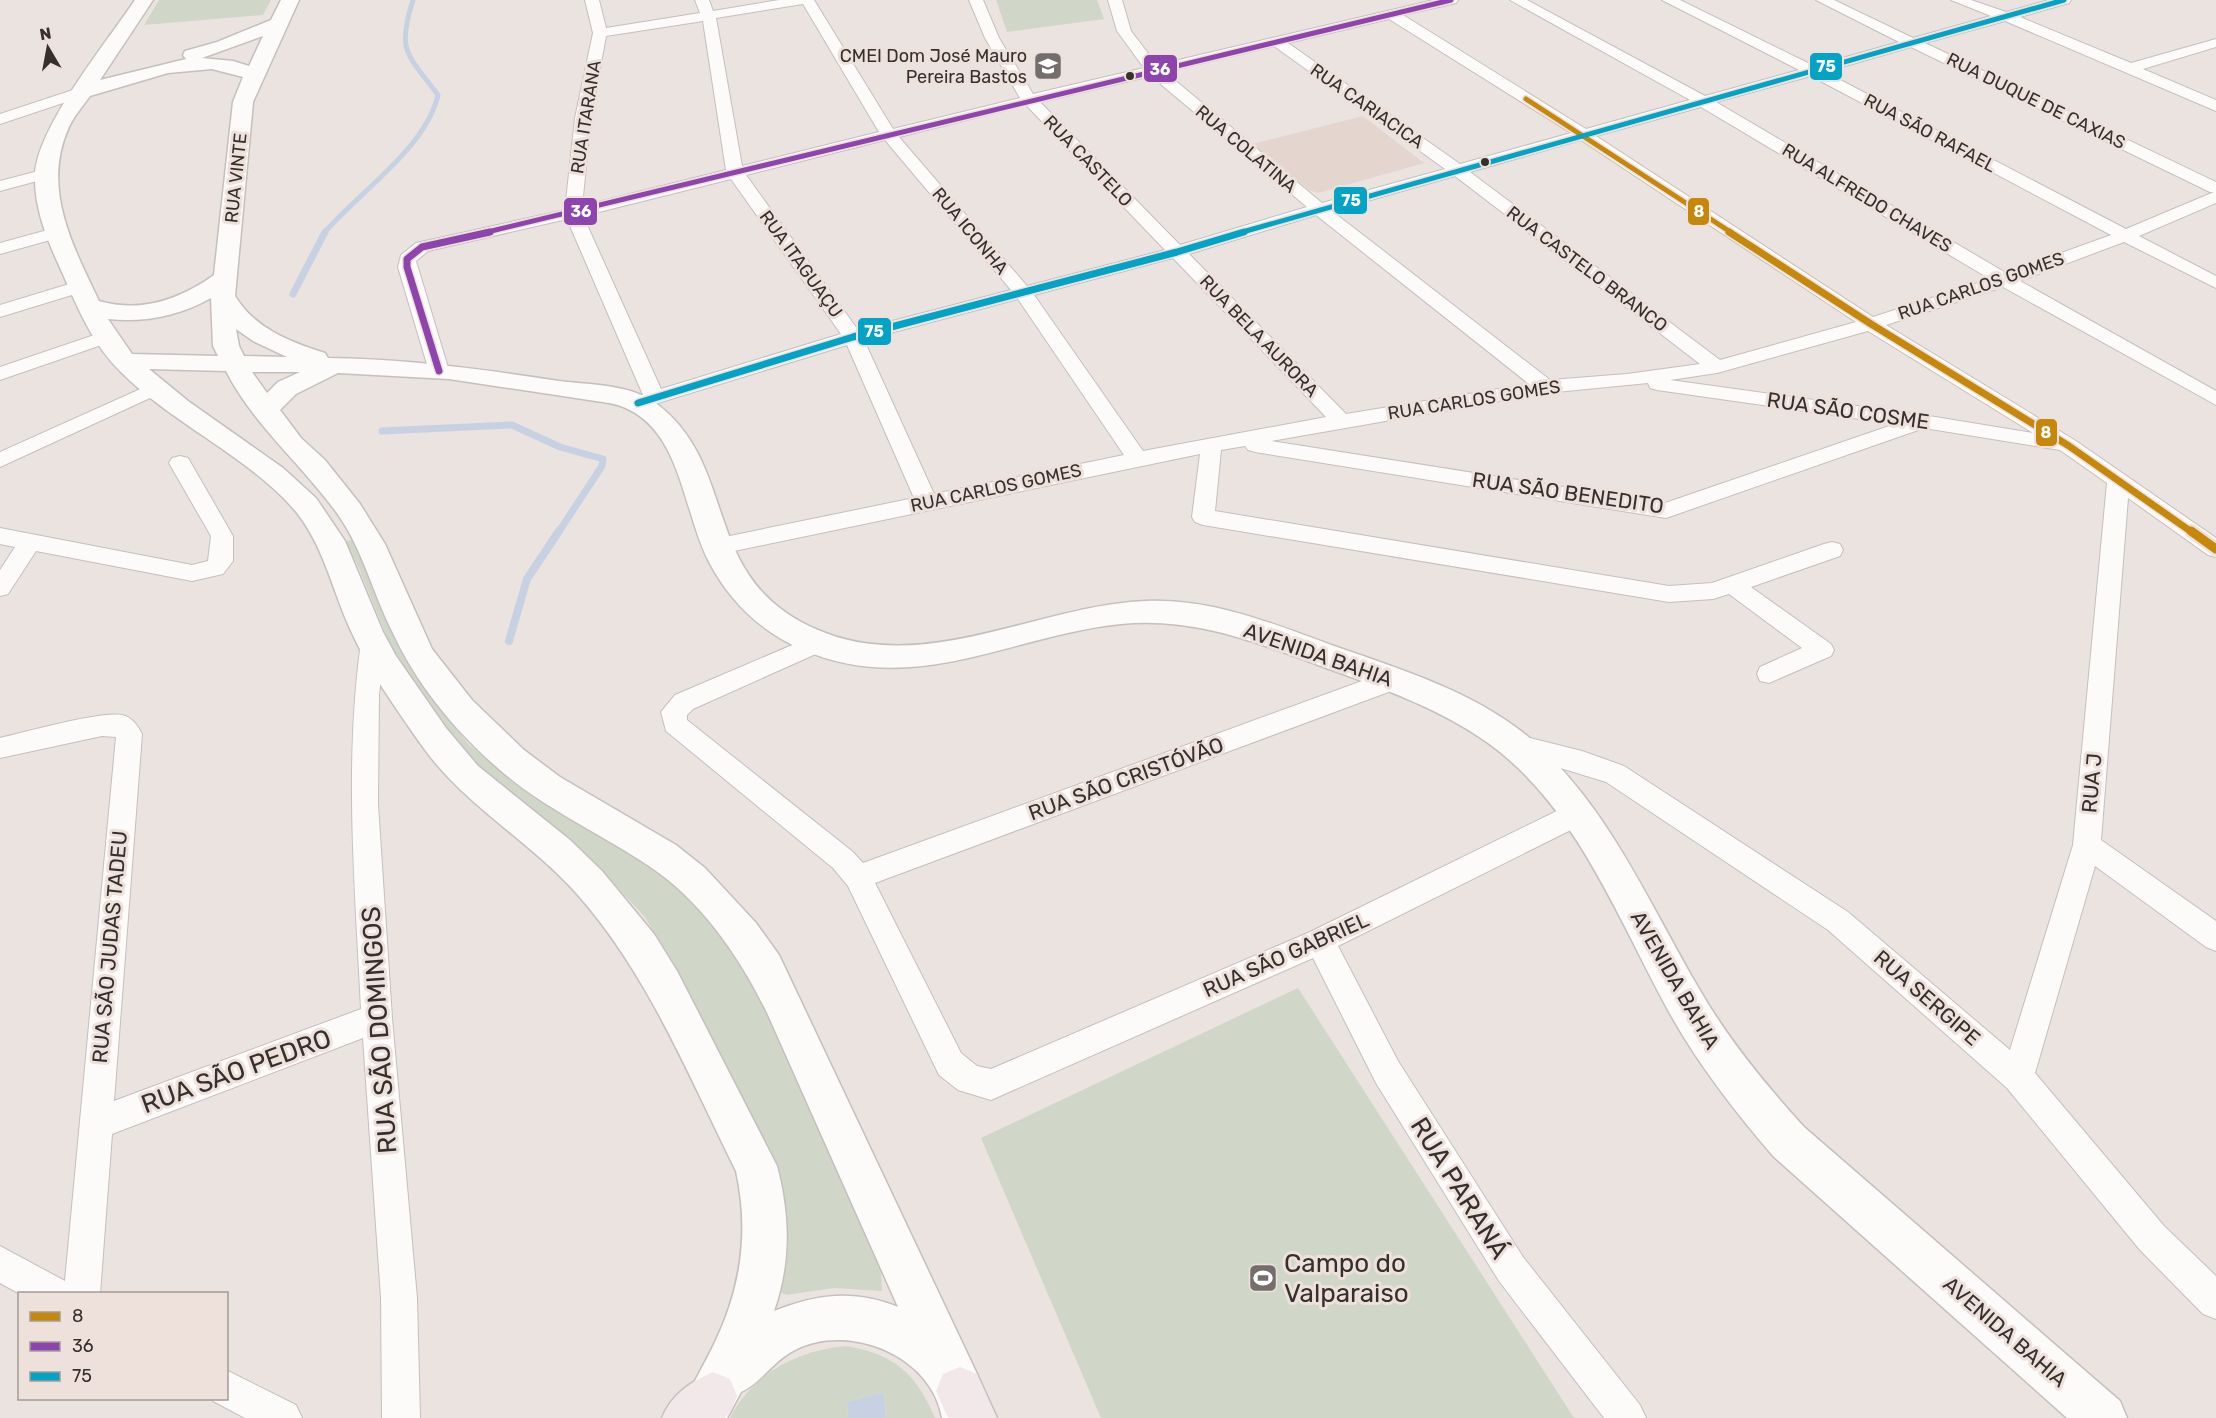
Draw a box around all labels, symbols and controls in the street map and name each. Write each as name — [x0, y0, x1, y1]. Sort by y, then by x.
north arrow — [18, 18, 78, 78]
text: N — [38, 23, 53, 44]
place label: CMEI Dom José Mauro Pereira Bastos — [840, 45, 1027, 88]
street label: RUA DUQUE DE CAXIAS — [1943, 48, 2129, 154]
school or university icon: CMEI Dom José Mauro Pereira Bastos — [1032, 50, 1064, 82]
line badge: 75 — [1809, 52, 1843, 81]
line badge: 36 — [1143, 54, 1178, 83]
text: 75 — [1816, 57, 1836, 76]
street label: RUA ITARANA — [566, 59, 606, 175]
street label: RUA CARIACICA — [1306, 59, 1428, 153]
text: 36 — [1150, 60, 1170, 79]
unlabelled marker — [1124, 70, 1136, 82]
street label: RUA SÃO RAFAEL — [1860, 89, 2000, 177]
street label: RUA COLATINA — [1191, 100, 1301, 198]
street label: RUA CASTELO — [1039, 111, 1137, 211]
street label: RUA VINTE — [220, 132, 252, 224]
street label: RUA ALFREDO CHAVES — [1778, 139, 1956, 257]
unlabelled marker — [1479, 156, 1491, 168]
street label: RUA ICONHA — [927, 183, 1013, 279]
line badge: 75 — [1333, 186, 1368, 215]
text: 75 — [1341, 191, 1361, 210]
line badge: 36 — [563, 197, 598, 226]
line badge: 8 — [1687, 197, 1710, 226]
street label: RUA CASTELO BRANCO — [1502, 201, 1672, 337]
text: 36 — [571, 202, 591, 221]
text: 8 — [1694, 202, 1705, 221]
street label: RUA ITAGUAÇU — [755, 206, 847, 322]
street label: RUA CARLOS GOMES — [1895, 247, 2067, 325]
street label: RUA BELA AURORA — [1195, 270, 1323, 402]
line badge: 75 — [857, 317, 892, 346]
text: 75 — [864, 322, 884, 341]
street label: RUA CARLOS GOMES — [1386, 375, 1562, 425]
street label: RUA SÃO COSME — [1765, 387, 1931, 434]
line badge: 8 — [2035, 418, 2058, 447]
text: 8 — [2041, 423, 2052, 442]
street label: RUA CARLOS GOMES — [908, 459, 1084, 517]
street label: RUA SÃO BENEDITO — [1471, 467, 1665, 518]
street label: AVENIDA BAHIA — [1241, 617, 1396, 692]
street label: RUA SÃO CRISTÓVÃO — [1025, 732, 1227, 825]
street label: RUA J — [2076, 752, 2107, 814]
street label: RUA SÃO JUDAS TADEU — [87, 830, 132, 1064]
street label: RUA SÃO DOMINGOS — [355, 905, 404, 1155]
street label: AVENIDA BAHIA — [1626, 906, 1725, 1053]
street label: RUA SÃO GABRIEL — [1199, 907, 1373, 1002]
street label: RUA SERGIPE — [1869, 945, 1986, 1051]
street label: RUA SÃO PEDRO — [137, 1023, 335, 1120]
street label: RUA PARANÁ — [1404, 1112, 1515, 1265]
place label: Campo do Valparaiso — [1284, 1248, 1409, 1309]
sports icon: Campo do Valparaiso — [1247, 1262, 1279, 1294]
street label: AVENIDA BAHIA — [1938, 1271, 2072, 1392]
legend — [18, 1292, 228, 1400]
text: 8 — [72, 1305, 83, 1327]
text: 36 — [72, 1335, 94, 1357]
text: 75 — [72, 1365, 92, 1387]

